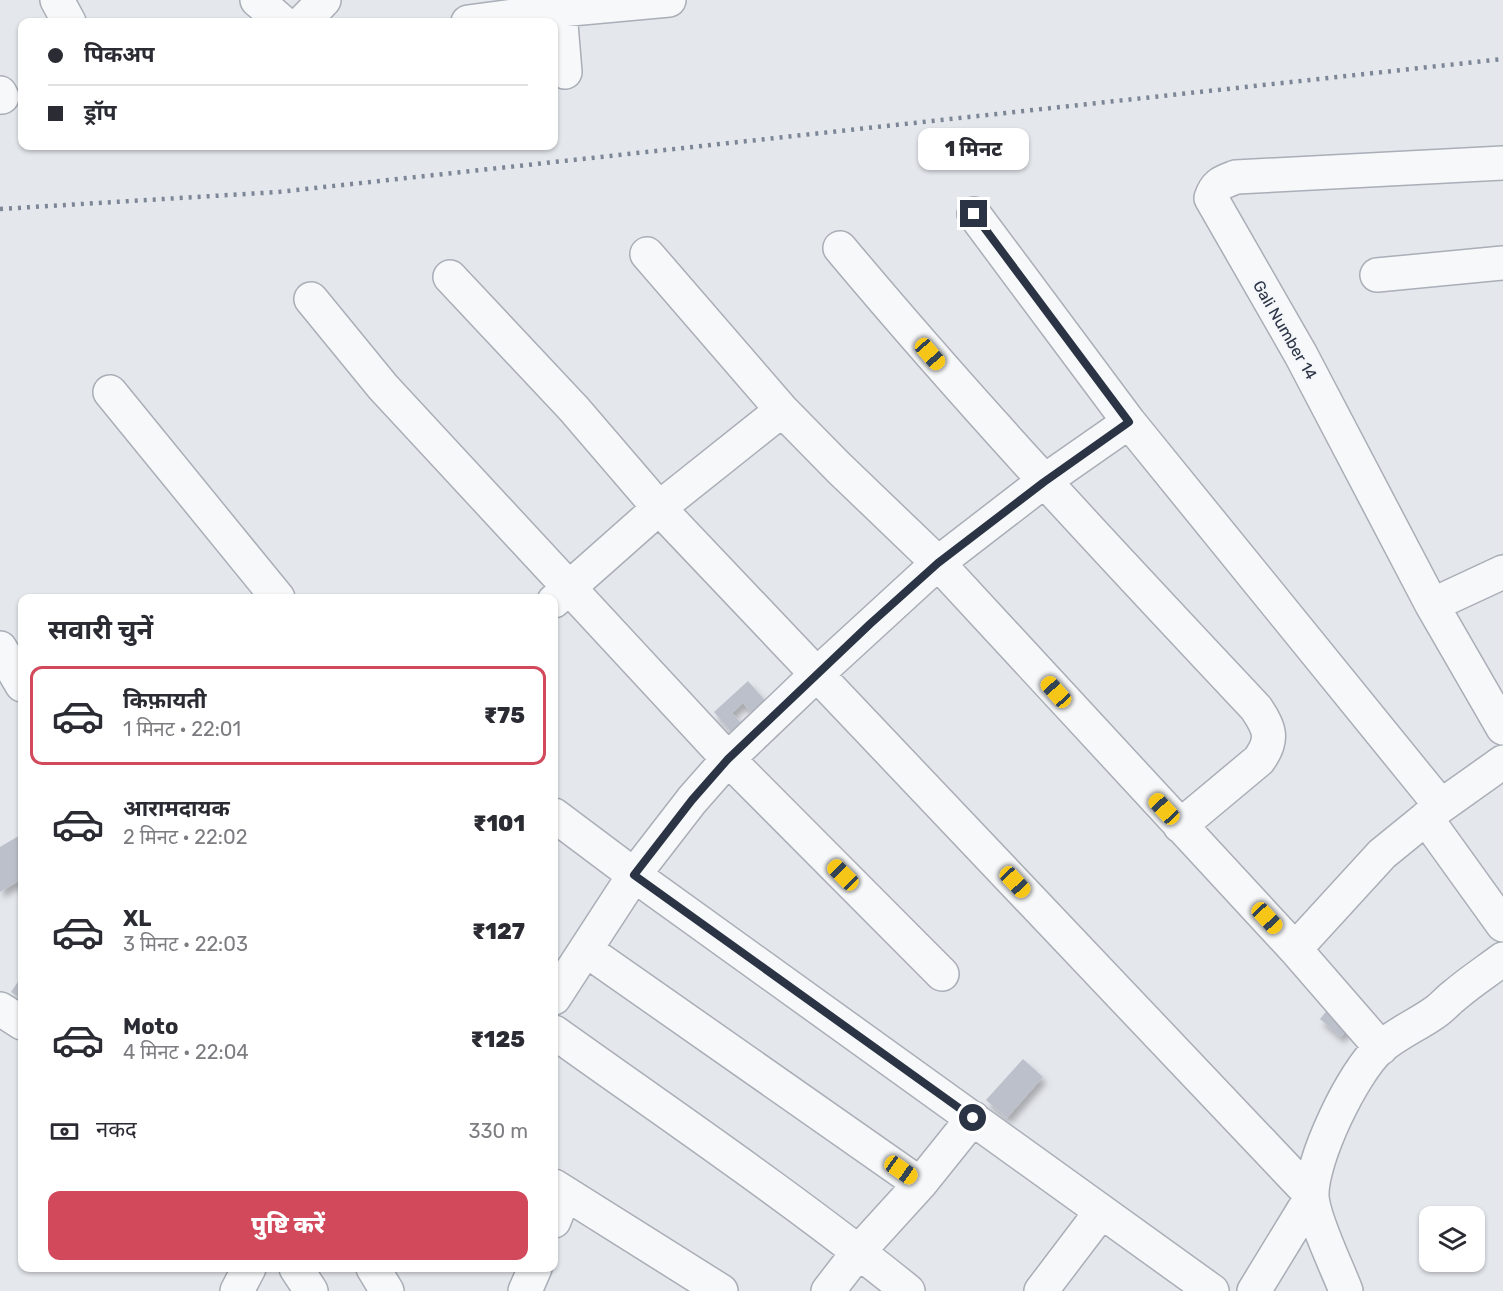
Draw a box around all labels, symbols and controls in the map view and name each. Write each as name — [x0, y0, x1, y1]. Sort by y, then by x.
text: पिकअप — [84, 41, 155, 68]
text: ड्रॉप — [84, 99, 117, 126]
callout: 1 मिनट — [918, 127, 1030, 169]
text: 1 मिनट — [945, 137, 1002, 161]
route end — [960, 200, 987, 227]
street label: Gali Number 14 — [1249, 277, 1321, 383]
car — [911, 335, 949, 373]
text: सवारी चुनें — [48, 614, 153, 646]
car — [1037, 673, 1075, 711]
text: किफ़ायती — [123, 687, 207, 714]
icon: car — [51, 689, 105, 743]
text: ₹75 — [484, 702, 525, 729]
text: 1 मिनट · 22:01 — [123, 717, 241, 741]
car — [1145, 790, 1183, 828]
text: आरामदायक — [123, 795, 230, 822]
icon: car — [51, 797, 105, 851]
text: ₹101 — [473, 810, 525, 837]
text: 2 मिनट · 22:02 — [123, 825, 247, 849]
car — [824, 856, 862, 894]
car — [996, 863, 1034, 901]
car — [1248, 899, 1286, 937]
icon: car — [51, 905, 105, 959]
text: XL — [123, 905, 151, 932]
text: ₹127 — [472, 918, 525, 945]
text: 3 मिनट · 22:03 — [123, 932, 248, 956]
icon: car — [51, 1013, 105, 1067]
text: Moto — [123, 1013, 178, 1040]
text: ₹125 — [470, 1026, 525, 1053]
text: 4 मिनट · 22:04 — [123, 1040, 249, 1064]
route start — [959, 1104, 986, 1131]
icon: cash — [48, 1115, 81, 1148]
text: नकद — [96, 1116, 137, 1143]
text: 330 m — [469, 1119, 528, 1143]
car — [881, 1152, 921, 1188]
button: पुष्टि करें — [48, 1191, 528, 1260]
map controls — [1419, 1206, 1485, 1272]
button: layers — [1419, 1206, 1485, 1272]

